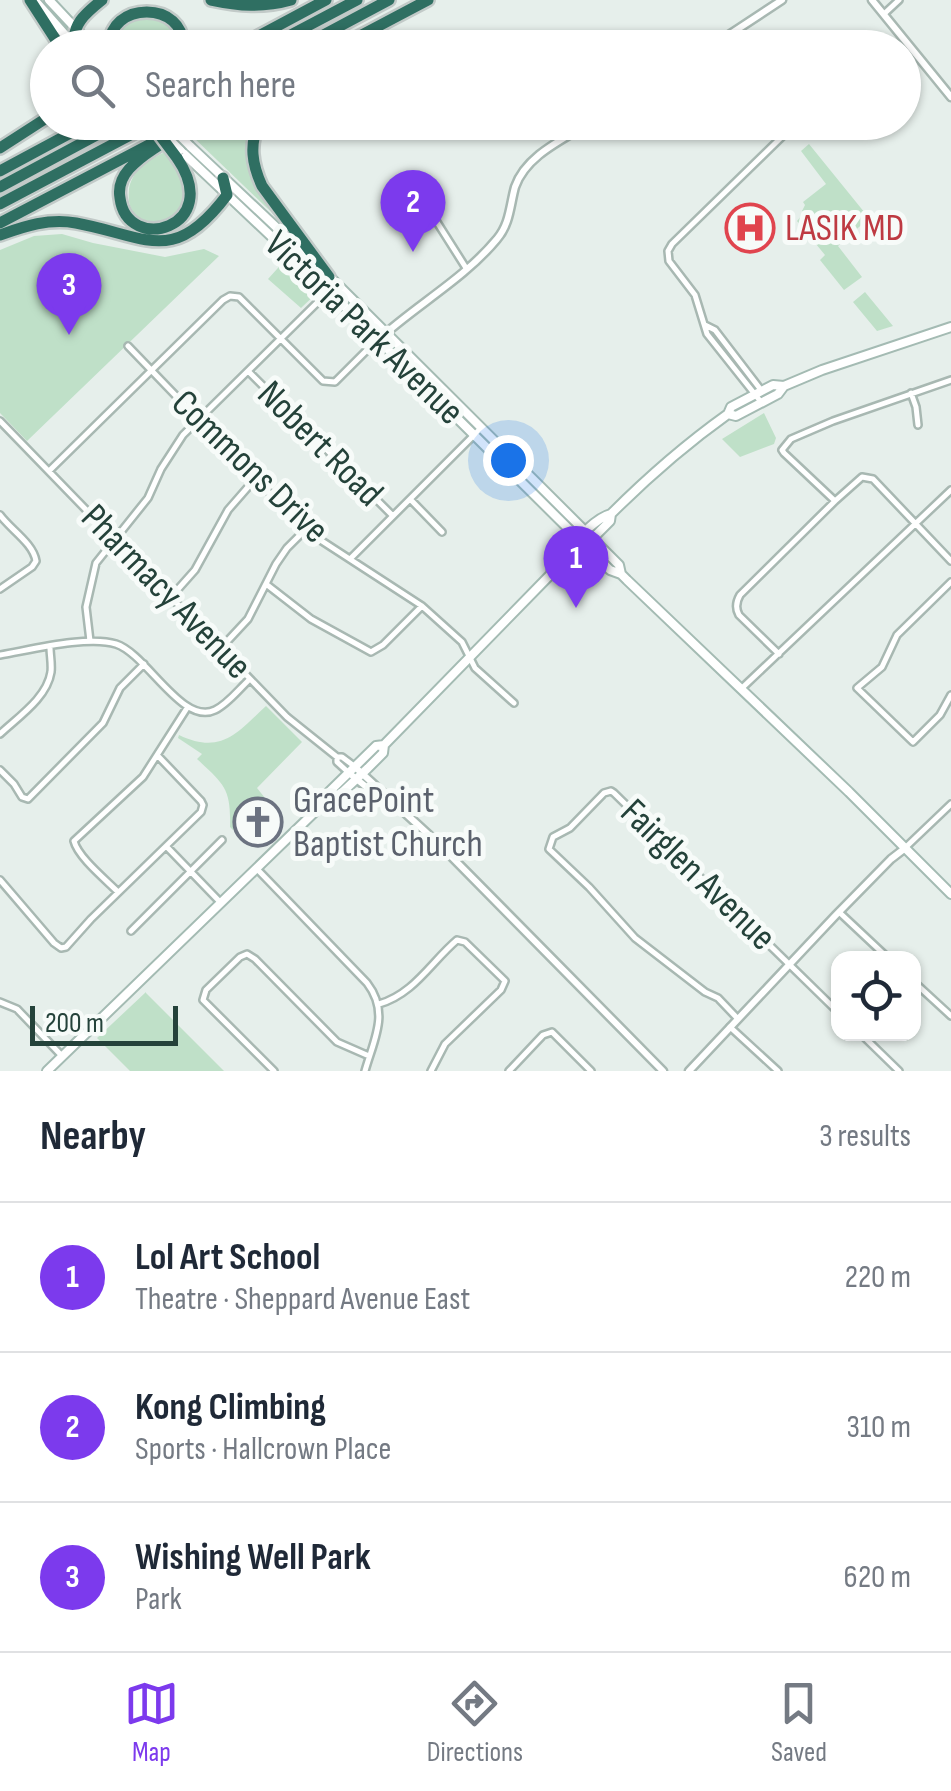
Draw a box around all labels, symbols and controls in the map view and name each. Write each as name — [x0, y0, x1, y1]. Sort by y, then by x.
search box — [30, 30, 921, 140]
icon: search — [65, 58, 120, 113]
text: Search here — [145, 63, 296, 108]
pin: 2 — [380, 170, 446, 252]
hospital icon: LASIK MD — [724, 202, 776, 254]
place label: LASIK MD — [785, 206, 904, 251]
street label: Victoria Park Avenue — [255, 222, 473, 434]
pin: 3 — [36, 252, 102, 335]
street label: Nobert Road — [248, 372, 392, 516]
street label: Commons Drive — [162, 381, 338, 553]
your location — [483, 435, 534, 486]
street label: Pharmacy Avenue — [72, 495, 260, 689]
pin: 1 — [544, 526, 608, 608]
place label: GracePoint Baptist Church — [293, 778, 483, 867]
street label: Fairglen Avenue — [611, 790, 785, 960]
church icon: GracePoint Baptist Church — [232, 796, 284, 848]
map controls — [831, 951, 921, 1041]
button: locate — [831, 951, 921, 1041]
scale bar — [30, 1001, 178, 1046]
text: 200 m — [45, 1007, 104, 1040]
text: Nearby — [40, 1111, 146, 1162]
text: 3 results — [819, 1117, 911, 1156]
text: Lol Art School — [135, 1235, 320, 1280]
text: 1 — [66, 1258, 79, 1297]
text: 220 m — [845, 1258, 911, 1297]
text: Theatre · Sheppard Avenue East — [135, 1280, 470, 1319]
text: Kong Climbing — [135, 1385, 326, 1430]
text: 2 — [65, 1408, 80, 1447]
text: 310 m — [846, 1408, 911, 1447]
text: Sports · Hallcrown Place — [135, 1430, 391, 1469]
text: Wishing Well Park — [135, 1535, 371, 1580]
text: 3 — [65, 1558, 80, 1597]
text: 620 m — [844, 1558, 911, 1597]
text: Park — [135, 1580, 182, 1619]
tab: Map — [124, 1676, 179, 1769]
tab: Directions — [427, 1676, 523, 1769]
tab: Saved — [771, 1676, 827, 1769]

